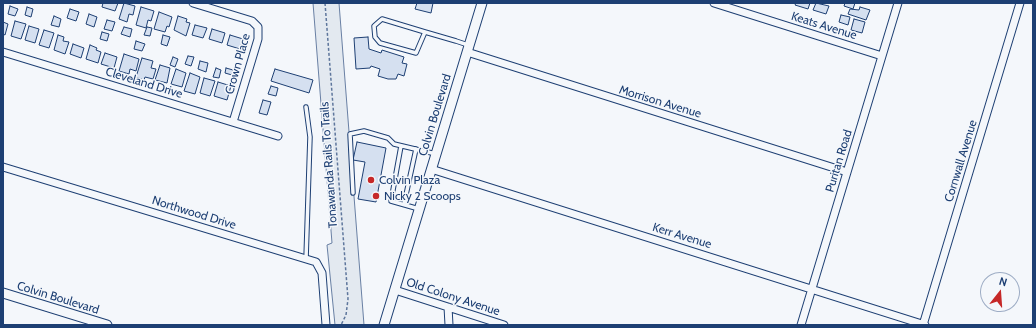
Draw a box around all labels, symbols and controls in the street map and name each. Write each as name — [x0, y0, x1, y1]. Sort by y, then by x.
street label: Keats Avenue — [789, 9, 859, 43]
street label: Crown Place — [222, 32, 254, 96]
street label: Cleveland Drive — [104, 64, 184, 102]
street label: Colvin Boulevard — [416, 72, 454, 158]
street label: Morrison Avenue — [617, 83, 703, 121]
street label: Tonawanda Rails To Trails — [317, 101, 341, 229]
street label: Cornwall Avenue — [942, 118, 980, 204]
street label: Puritan Road — [823, 128, 855, 194]
place label: Colvin Plaza — [379, 173, 440, 187]
marker: Colvin Plaza — [366, 175, 376, 185]
place label: Nicky 2 Scoops — [384, 189, 461, 203]
marker: Nicky 2 Scoops — [371, 191, 381, 201]
street label: Northwood Drive — [150, 193, 238, 233]
street label: Kerr Avenue — [651, 220, 713, 252]
north arrow — [980, 272, 1020, 312]
text: N — [997, 274, 1009, 289]
street label: Old Colony Avenue — [404, 275, 502, 319]
street label: Colvin Boulevard — [15, 279, 101, 317]

